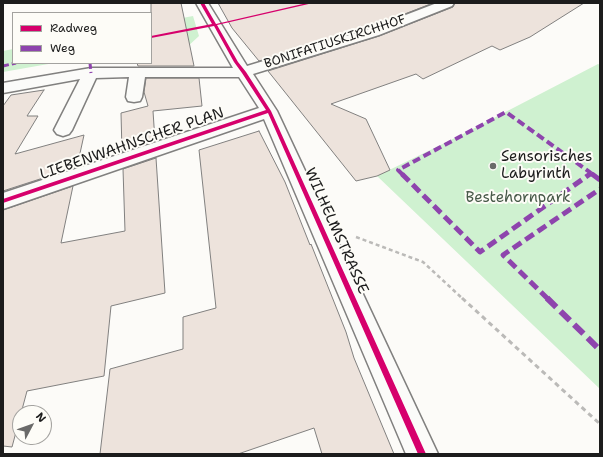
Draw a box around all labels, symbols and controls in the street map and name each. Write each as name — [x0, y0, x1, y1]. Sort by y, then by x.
legend — [12, 12, 152, 64]
street label: BONIFATIUSKIRCHHOF — [262, 12, 408, 72]
text: Radweg — [50, 20, 97, 36]
text: Weg — [50, 40, 75, 56]
street label: LIEBENWAHNSCHER PLAN — [38, 104, 226, 184]
place label: Sensorisches Labyrinth — [501, 148, 593, 183]
marker: Sensorisches Labyrinth — [488, 161, 498, 171]
street label: WILHELMSTRASSE — [300, 165, 372, 297]
park label: Bestehornpark — [465, 189, 571, 207]
north arrow — [12, 405, 52, 445]
text: N — [32, 409, 49, 426]

